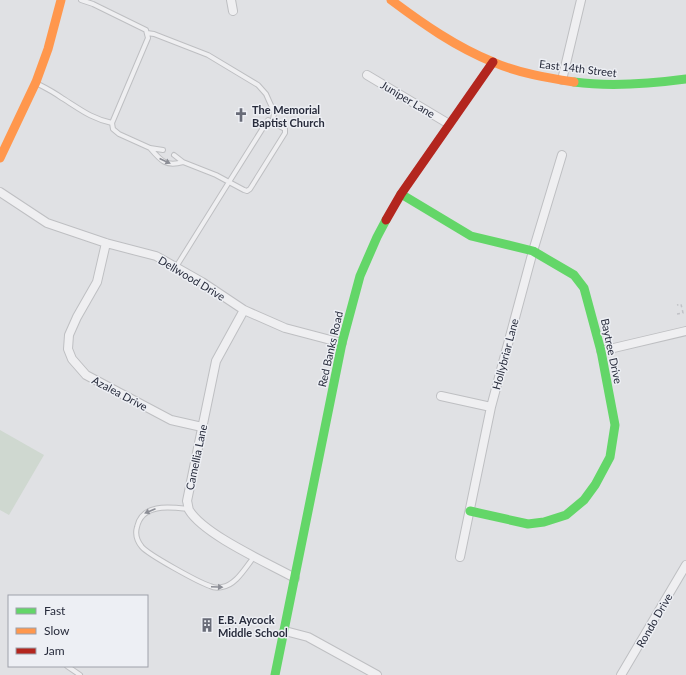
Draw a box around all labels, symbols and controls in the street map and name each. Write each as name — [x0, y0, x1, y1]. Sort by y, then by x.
street label: East 14th Street — [539, 57, 618, 79]
street label: Juniper Lane — [378, 78, 438, 120]
place label: The Memorial Baptist Church — [252, 103, 325, 129]
church icon: The Memorial Baptist Church — [233, 107, 249, 123]
one-way arrow — [159, 158, 170, 164]
street label: Dellwood Drive — [156, 253, 228, 303]
street label: Red Banks Road — [315, 310, 345, 388]
street label: Hollybriar Lane — [489, 317, 521, 391]
street label: Baytree Drive — [599, 317, 625, 385]
street label: Azalea Drive — [90, 373, 150, 413]
street label: Camellia Lane — [183, 423, 209, 491]
one-way arrow — [144, 508, 156, 514]
one-way arrow — [211, 583, 223, 590]
street label: Rondo Drive — [633, 590, 675, 649]
legend — [8, 595, 148, 667]
text: Fast — [44, 603, 66, 618]
place label: E.B. Aycock Middle School — [218, 613, 288, 639]
building icon: E.B. Aycock Middle School — [199, 617, 215, 633]
text: Slow — [44, 623, 70, 638]
text: Jam — [44, 643, 65, 658]

